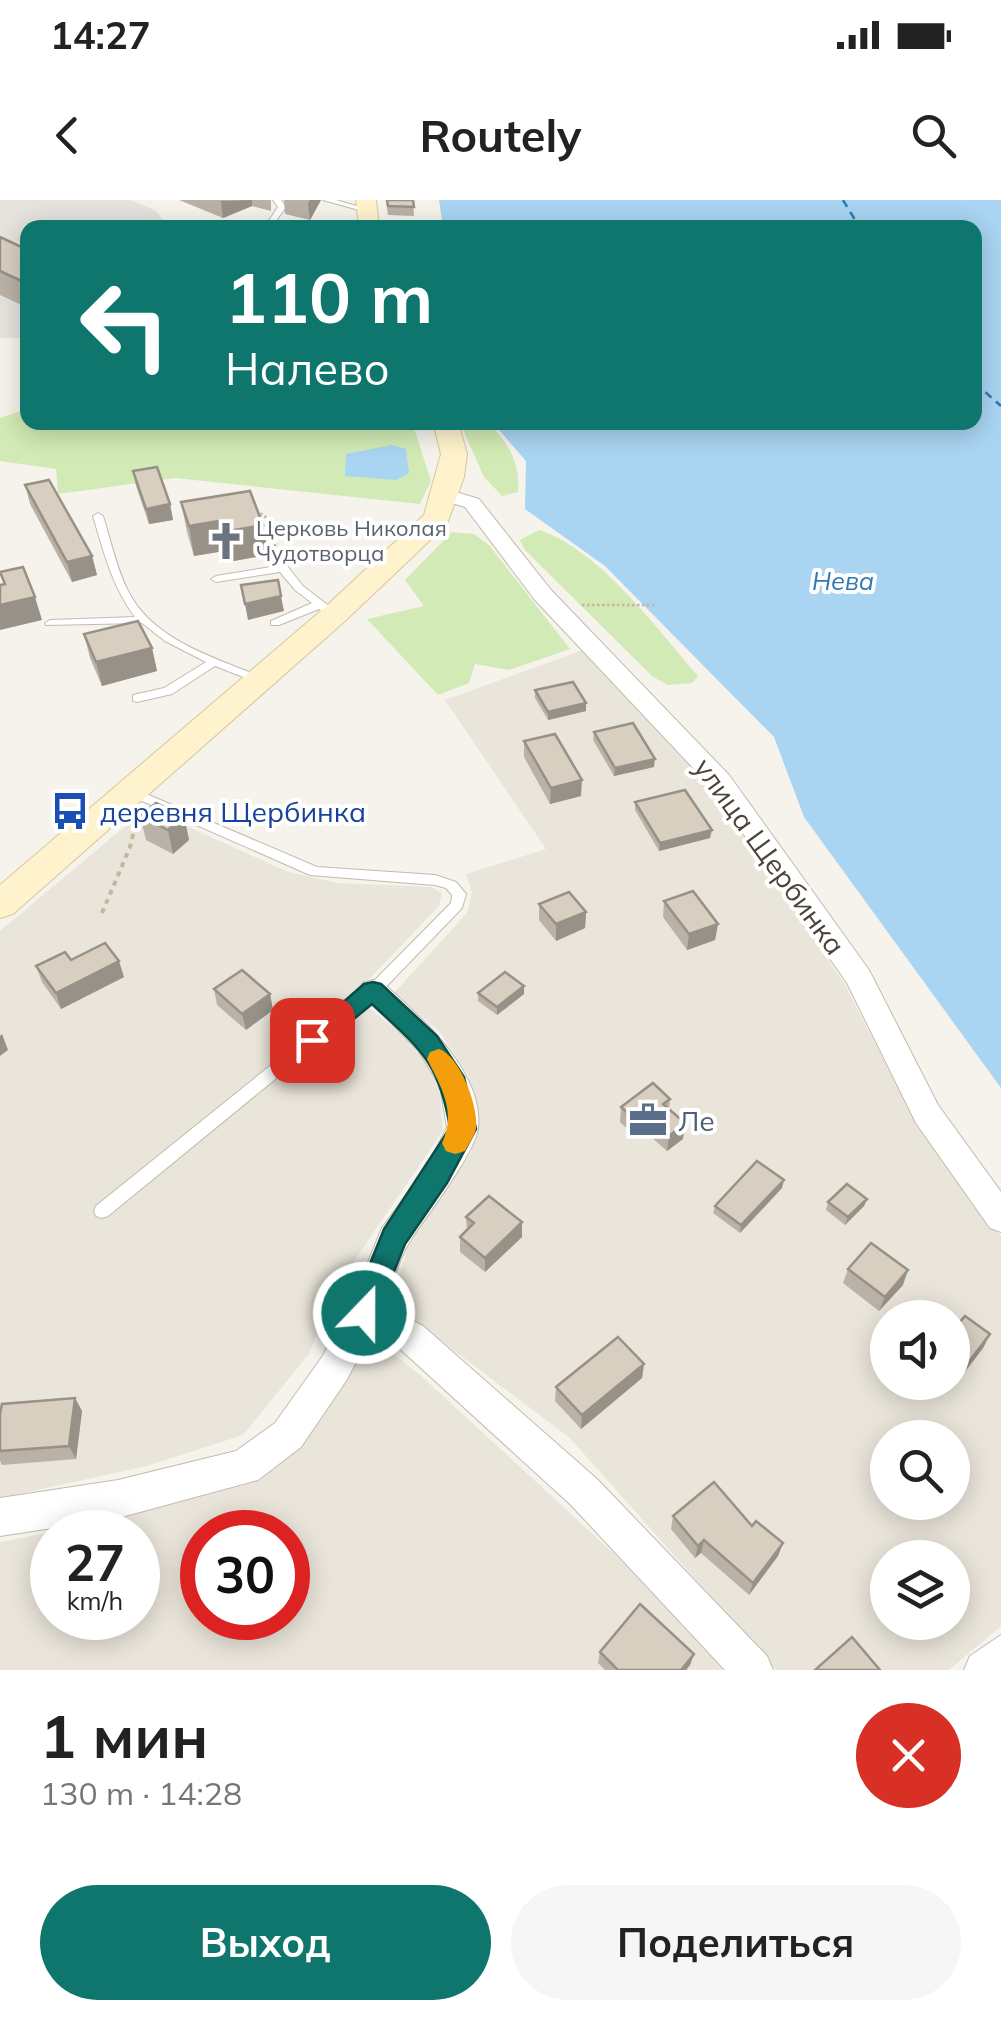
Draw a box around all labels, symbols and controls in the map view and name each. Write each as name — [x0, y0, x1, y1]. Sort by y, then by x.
text: 14:27 — [50, 11, 151, 59]
text: Routely — [419, 107, 582, 163]
icon: back — [40, 108, 95, 163]
icon: search — [906, 108, 961, 163]
text: 110 m — [225, 253, 433, 341]
icon: left — [60, 260, 190, 390]
text: Налево — [225, 340, 390, 396]
place label: Церковь Николая Чудотворца — [256, 514, 447, 567]
church icon: Церковь Николая Чудотворца — [205, 520, 247, 562]
water label: Нева — [812, 565, 874, 596]
street label: улица Щербинка — [687, 751, 853, 961]
bus stop icon: деревня Щербинка — [49, 790, 91, 832]
place label: деревня Щербинка — [100, 794, 366, 829]
pin — [270, 998, 355, 1083]
icon: arrive — [285, 1013, 340, 1068]
office icon: Ле — [627, 1099, 669, 1141]
place label: Ле — [678, 1103, 715, 1138]
position arrow — [312, 1261, 416, 1365]
map controls — [870, 1300, 970, 1640]
button: sound — [870, 1300, 970, 1400]
button: search — [870, 1420, 970, 1520]
speed limit sign: 30 — [180, 1510, 310, 1640]
text: 27 — [65, 1531, 125, 1594]
button: layers — [870, 1540, 970, 1640]
text: km/h — [67, 1585, 123, 1616]
text: 1 мин — [40, 1698, 208, 1773]
button: close — [856, 1703, 961, 1808]
text: 130 m · 14:28 — [40, 1773, 242, 1813]
button: Выход — [40, 1885, 491, 2000]
button: Поделиться — [511, 1885, 961, 2000]

